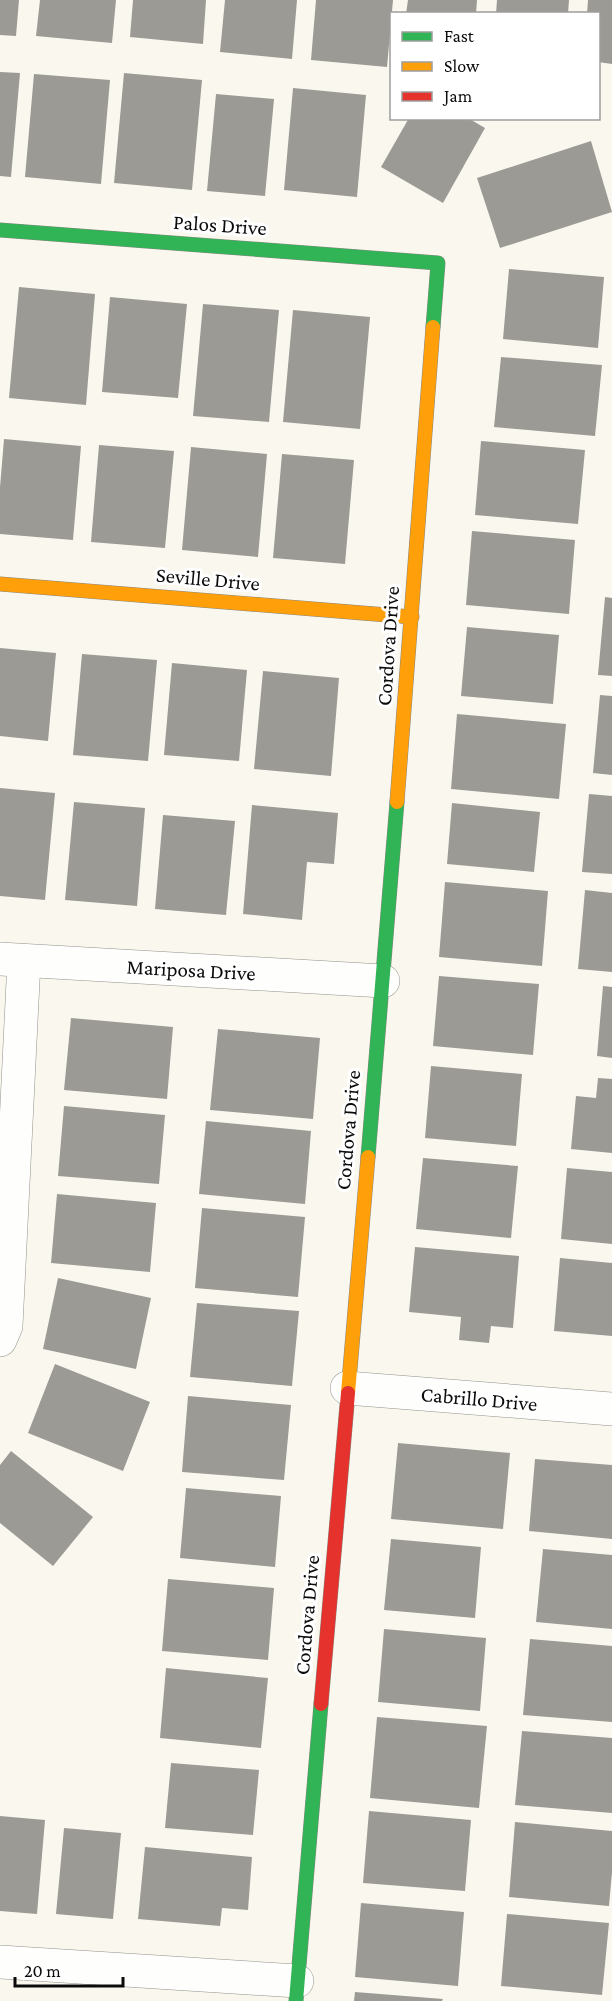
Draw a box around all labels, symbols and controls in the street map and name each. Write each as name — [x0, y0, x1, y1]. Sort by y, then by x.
legend — [390, 12, 600, 120]
text: Fast — [444, 26, 475, 46]
text: Slow — [444, 56, 480, 76]
text: Jam — [442, 86, 473, 106]
street label: Palos Drive — [172, 210, 268, 240]
street label: Seville Drive — [155, 563, 261, 595]
street label: Cordova Drive — [372, 585, 404, 707]
street label: Mariposa Drive — [126, 955, 256, 985]
street label: Cordova Drive — [331, 1069, 365, 1191]
street label: Cabrillo Drive — [420, 1382, 538, 1416]
street label: Cordova Drive — [290, 1554, 324, 1676]
scale bar — [15, 1950, 123, 1988]
text: 20 m — [24, 1961, 61, 1981]

